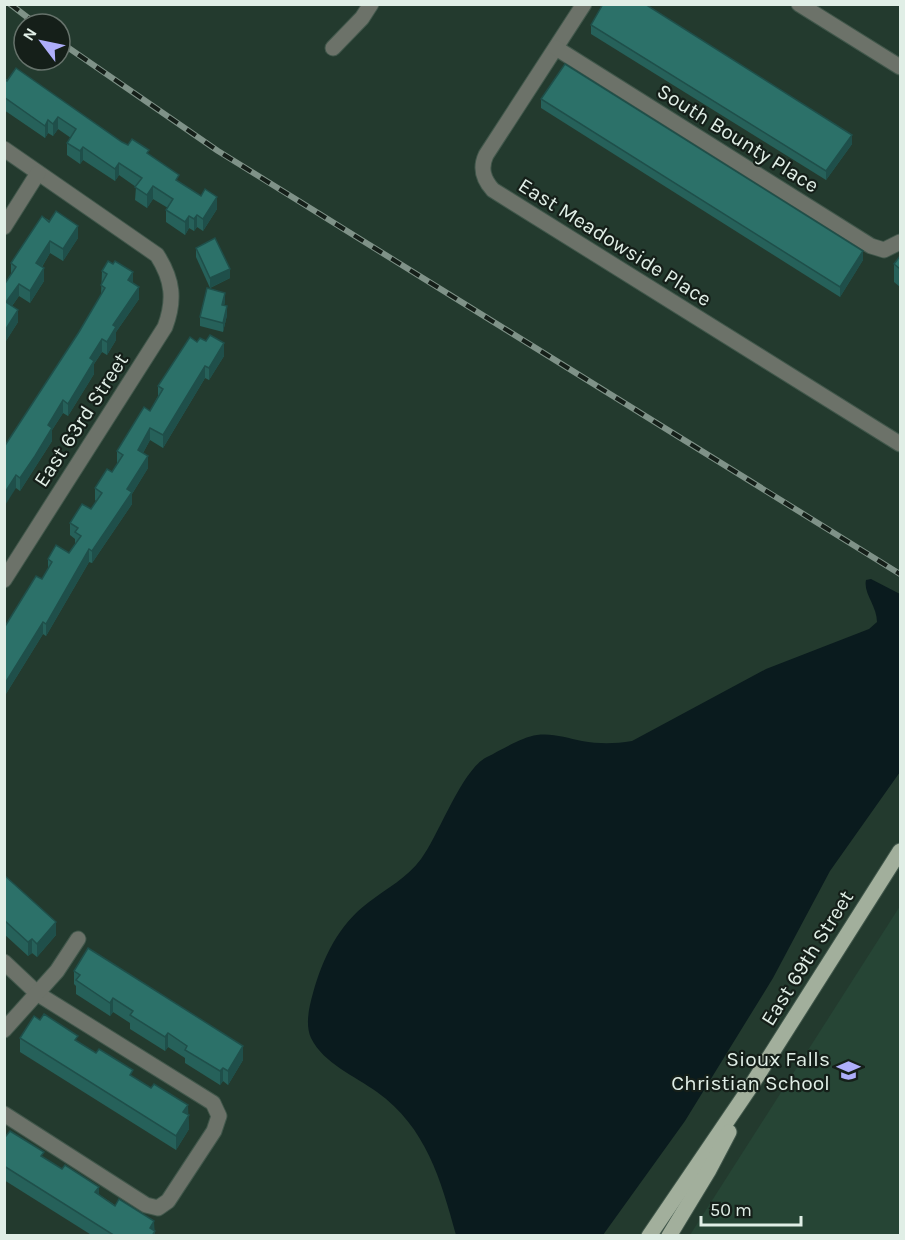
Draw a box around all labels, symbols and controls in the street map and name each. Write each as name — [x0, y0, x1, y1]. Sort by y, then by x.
north arrow — [12, 12, 72, 72]
text: N — [19, 24, 41, 44]
street label: South Bounty Place — [653, 79, 823, 197]
street label: East Meadowside Place — [514, 173, 716, 311]
street label: East 63rd Street — [29, 349, 133, 491]
street label: East 69th Street — [756, 886, 858, 1030]
place label: Sioux Falls Christian School — [671, 1047, 830, 1095]
school or university icon: Sioux Falls Christian School — [835, 1058, 861, 1084]
scale bar — [701, 1189, 802, 1227]
text: 50 m — [710, 1199, 752, 1221]

